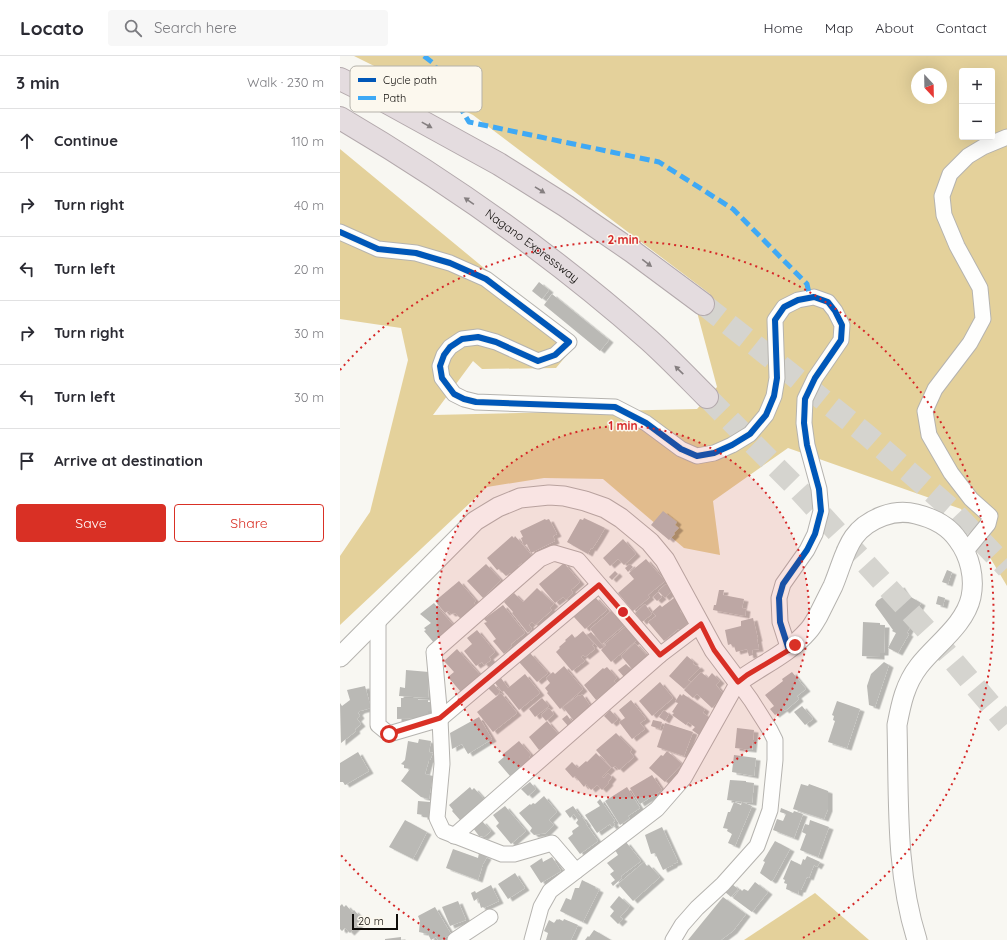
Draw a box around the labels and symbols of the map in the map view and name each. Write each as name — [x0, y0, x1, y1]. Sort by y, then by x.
legend — [350, 66, 482, 112]
north arrow — [911, 68, 947, 104]
text: Cycle path — [383, 73, 437, 87]
text: Path — [383, 91, 406, 105]
one-way arrow — [421, 121, 433, 128]
one-way arrow — [534, 186, 546, 193]
one-way arrow — [464, 197, 475, 205]
street label: Nagano Expressway — [482, 206, 583, 286]
text: 2 min — [607, 232, 639, 247]
one-way arrow — [642, 258, 653, 267]
one-way arrow — [674, 365, 684, 375]
text: 1 min — [608, 418, 638, 433]
centre of rings — [616, 605, 630, 619]
route end — [786, 636, 804, 654]
route start — [380, 725, 398, 743]
scale bar — [352, 912, 398, 931]

